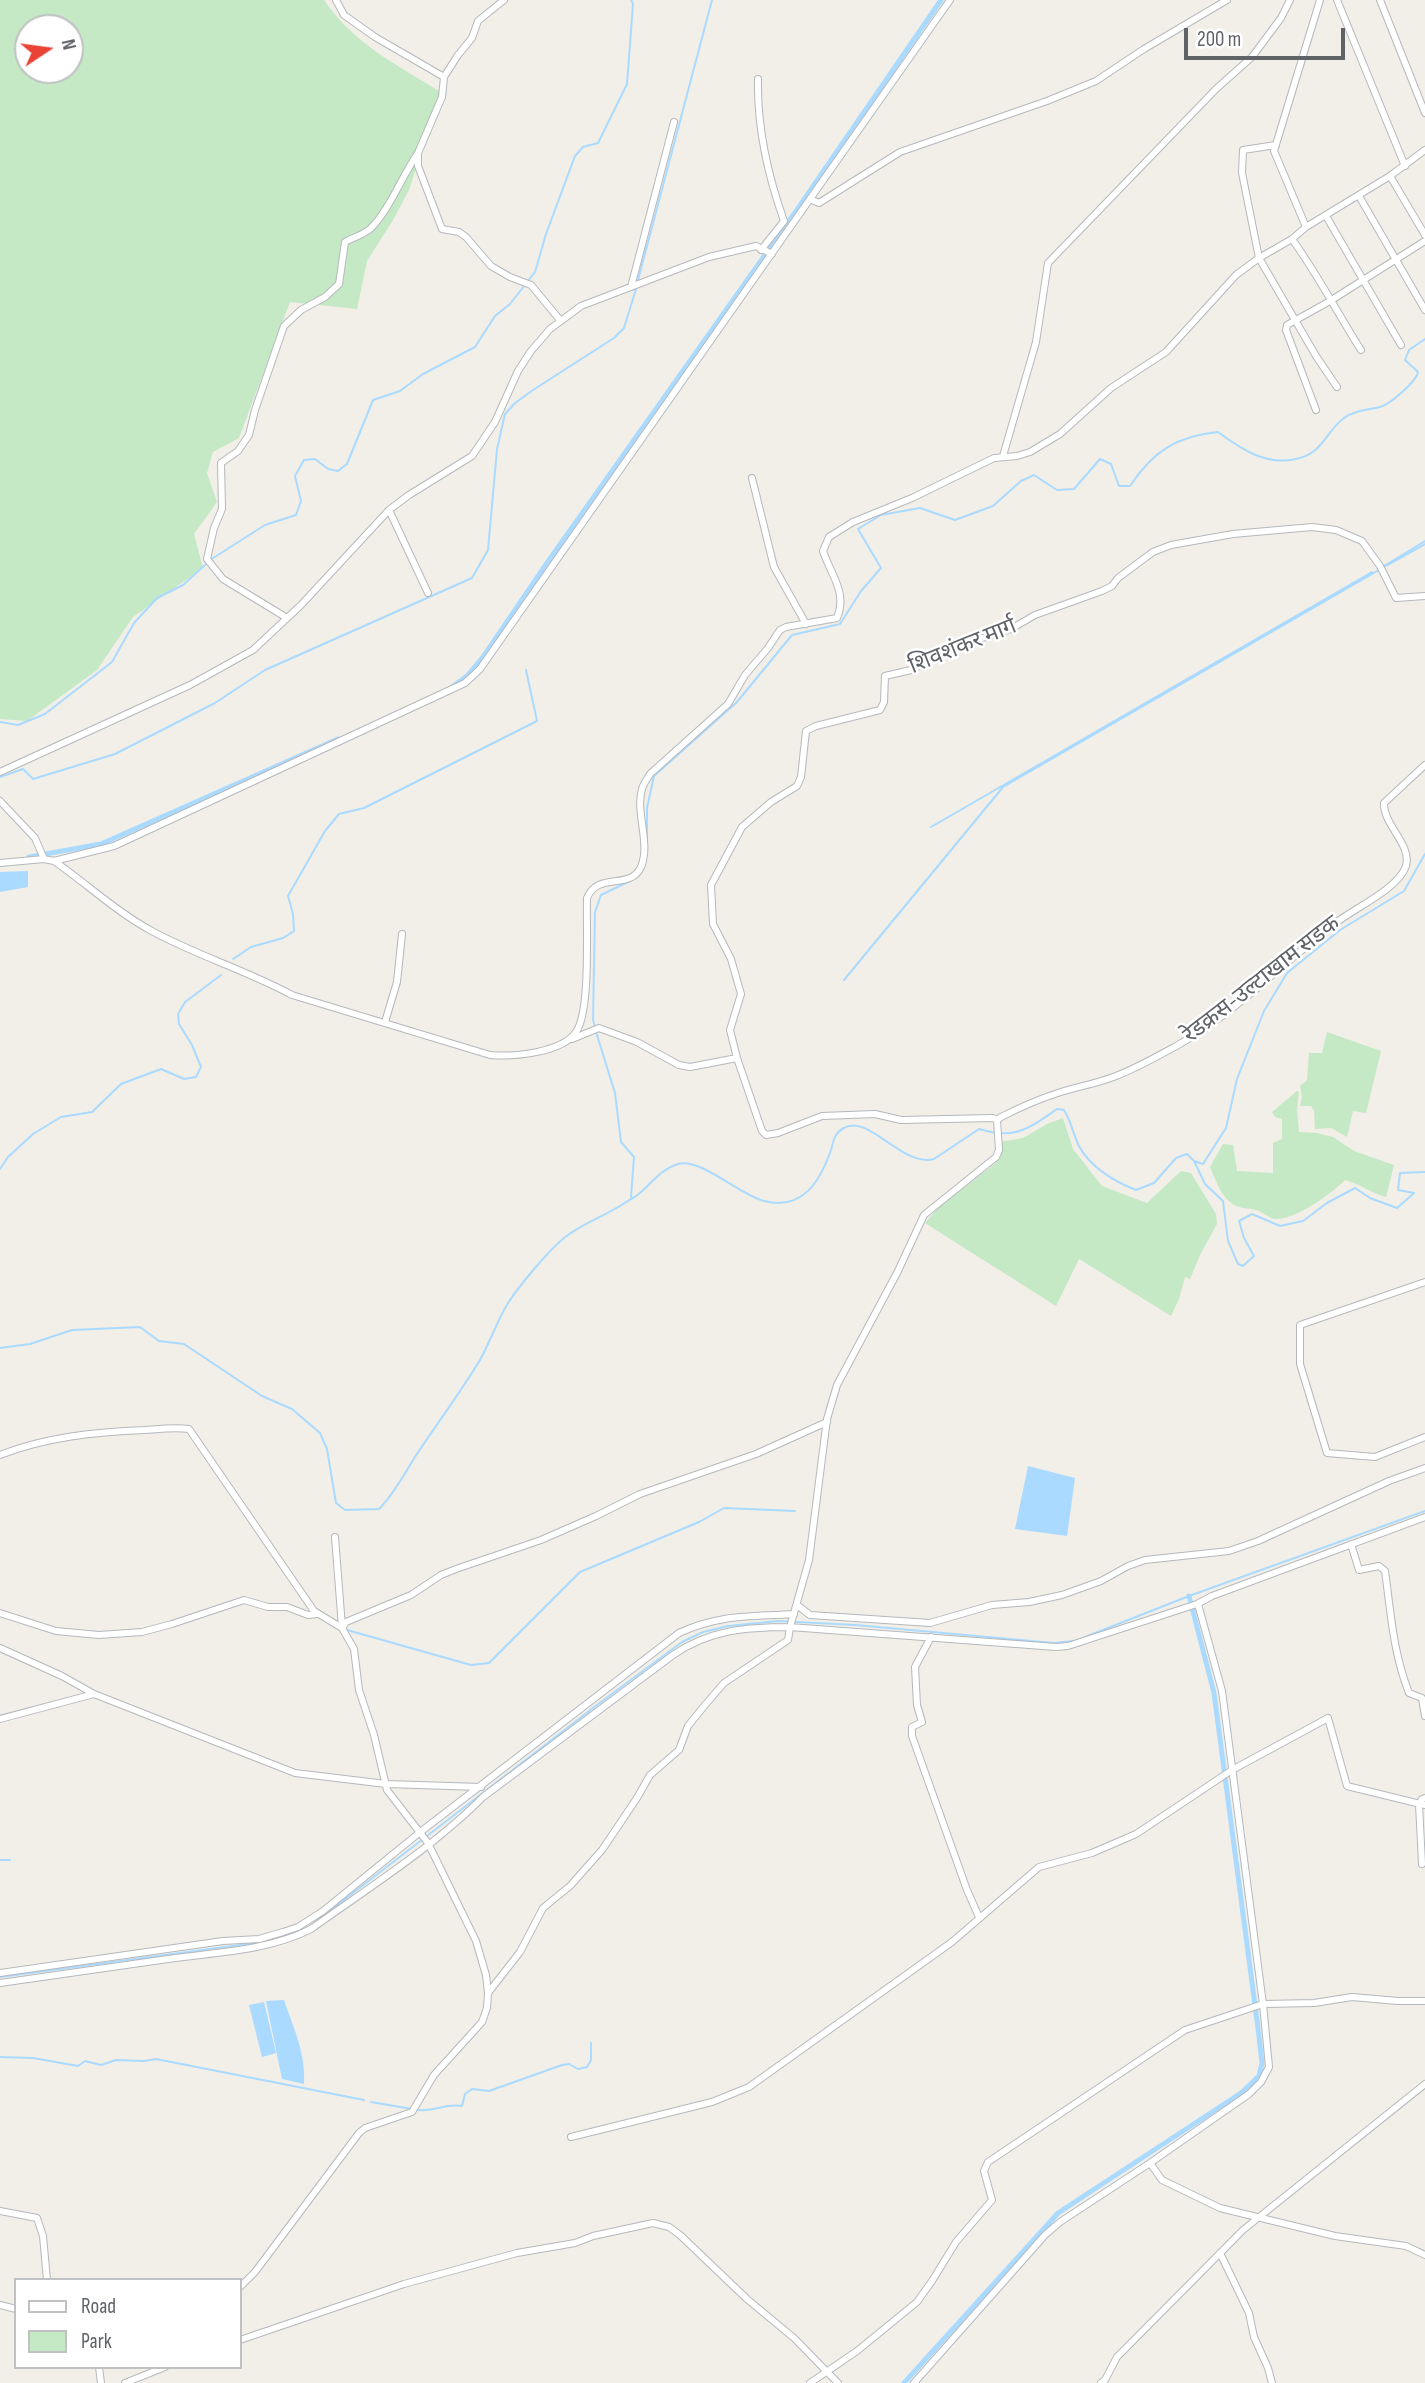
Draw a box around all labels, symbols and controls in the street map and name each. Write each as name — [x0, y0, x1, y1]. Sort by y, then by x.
north arrow — [14, 14, 84, 84]
scale bar — [1187, 14, 1348, 58]
text: 200 m — [1197, 27, 1241, 52]
text: N — [56, 37, 80, 52]
street label: शिवशंकर मार्ग — [905, 613, 1021, 681]
street label: रेडक्रस-उल्टाखाम सडक — [1178, 910, 1346, 1050]
legend — [14, 2278, 242, 2369]
text: Road — [81, 2294, 116, 2319]
text: Park — [81, 2329, 112, 2354]

